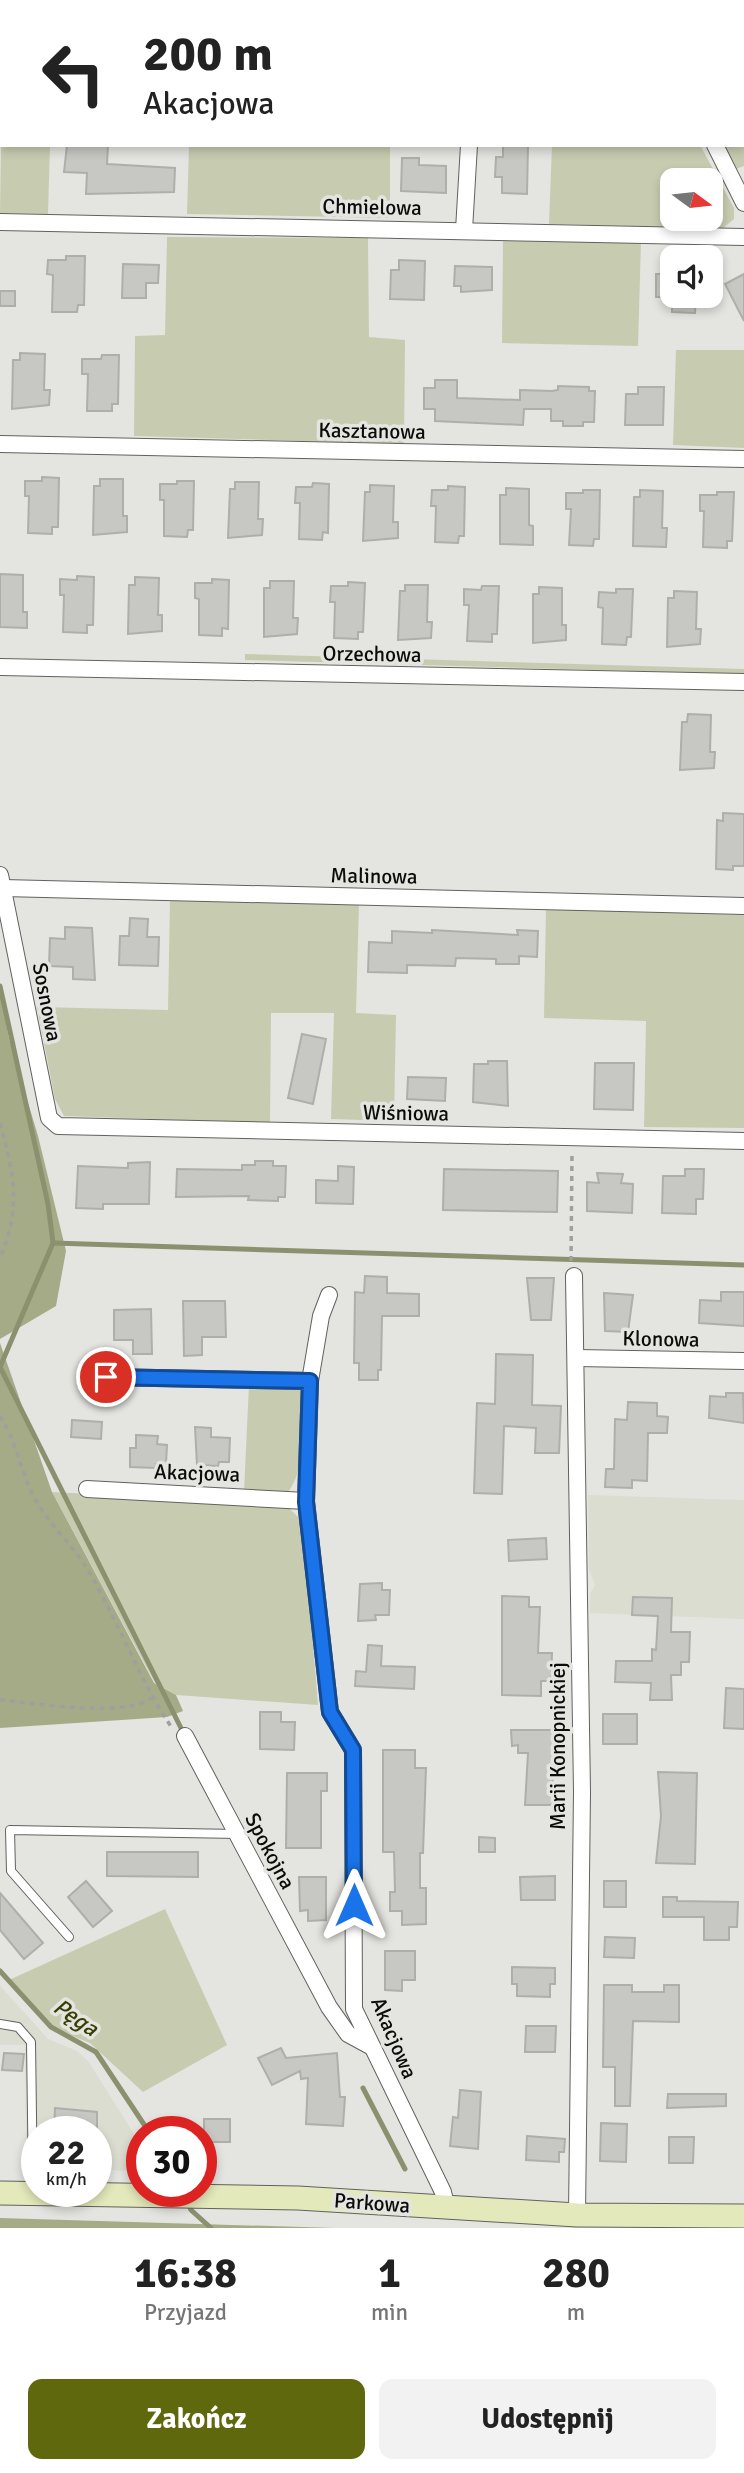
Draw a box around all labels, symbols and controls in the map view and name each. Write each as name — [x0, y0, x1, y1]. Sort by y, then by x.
text: 200 m — [143, 24, 273, 84]
icon: left — [28, 28, 119, 119]
text: Akacjowa — [143, 84, 274, 123]
north arrow — [660, 168, 723, 231]
map controls — [660, 168, 723, 308]
street label: Chmielowa — [322, 193, 422, 221]
button: sound — [660, 245, 723, 308]
street label: Kasztanowa — [318, 417, 426, 445]
street label: Orzechowa — [322, 640, 422, 668]
street label: Malinowa — [330, 862, 418, 890]
street label: Sosnowa — [27, 960, 67, 1044]
street label: Wiśniowa — [363, 1099, 449, 1127]
street label: Klonowa — [622, 1325, 700, 1353]
pin — [76, 1347, 136, 1407]
icon: arrive — [87, 1358, 125, 1396]
street label: Akacjowa — [153, 1459, 241, 1487]
street label: Marii Konopnickiej — [545, 1662, 571, 1830]
street label: Spokojna — [239, 1808, 301, 1894]
position arrow — [317, 1868, 391, 1942]
water label: Pęga — [48, 1992, 105, 2044]
street label: Akacjowa — [365, 1993, 423, 2083]
speed limit sign: 30 — [126, 2116, 217, 2207]
text: 22 — [48, 2131, 85, 2174]
text: km/h — [46, 2168, 87, 2190]
street label: Parkowa — [333, 2187, 411, 2219]
text: 16:38 — [134, 2248, 237, 2299]
text: 1 — [378, 2248, 401, 2299]
text: 280 — [542, 2248, 610, 2299]
text: Przyjazd — [144, 2298, 227, 2327]
text: min — [371, 2298, 408, 2327]
text: m — [567, 2298, 585, 2327]
button: Zakończ — [28, 2379, 365, 2459]
button: Udostępnij — [379, 2379, 716, 2459]

